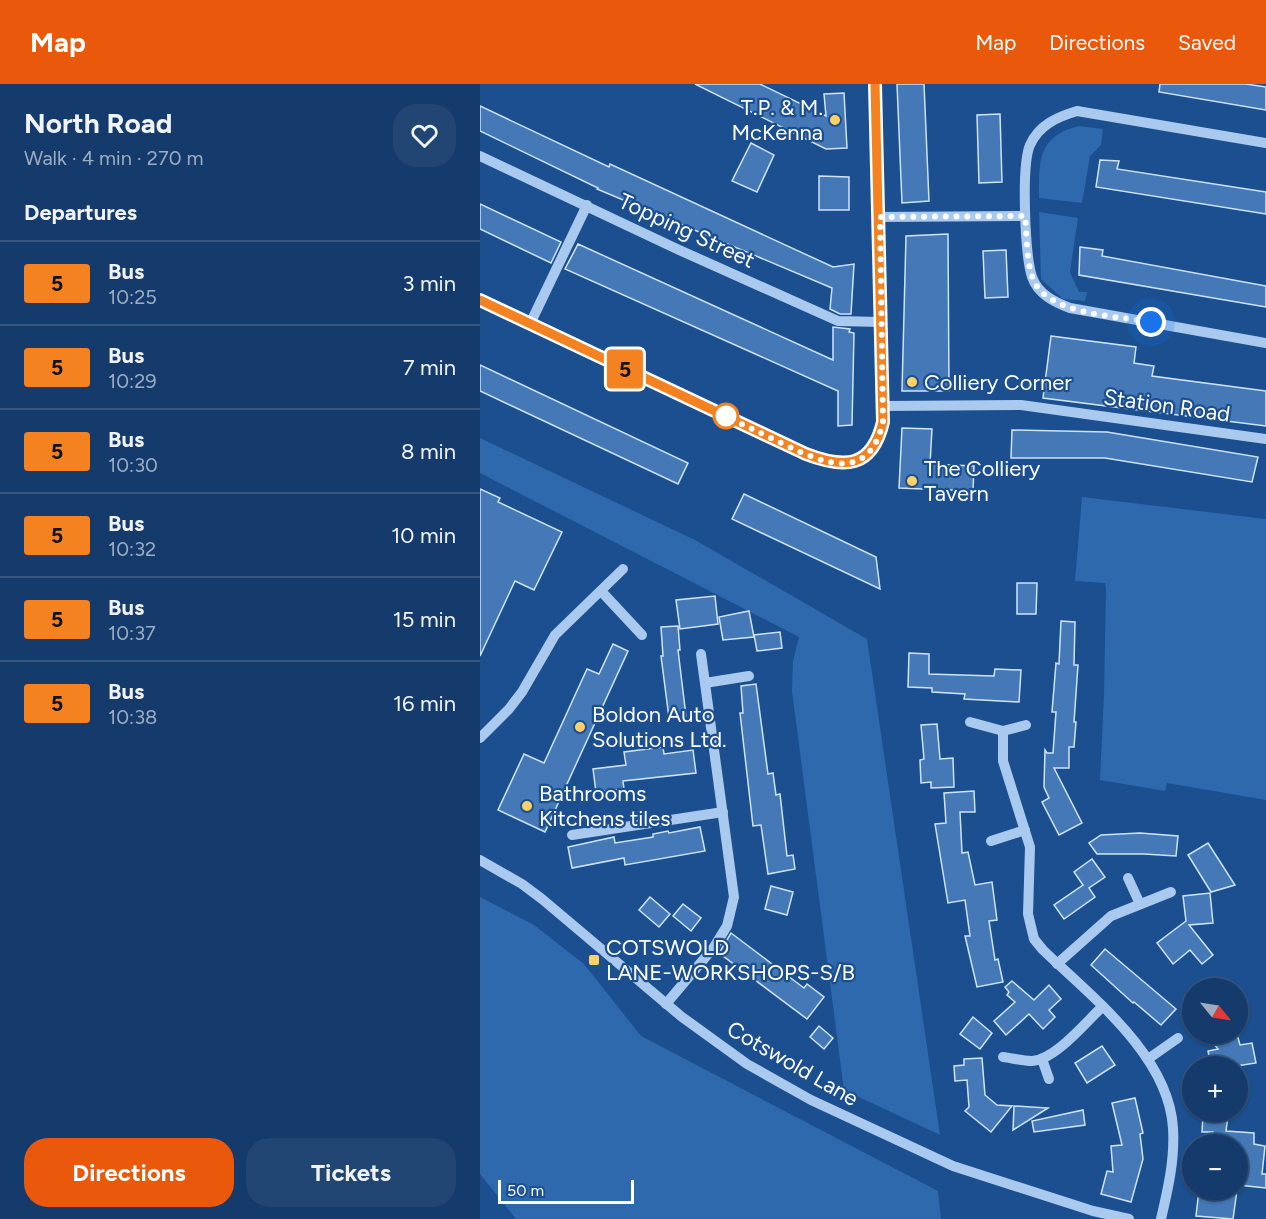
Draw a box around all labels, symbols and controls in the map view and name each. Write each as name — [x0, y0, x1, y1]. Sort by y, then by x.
text: Map — [30, 25, 86, 59]
text: Map — [975, 30, 1016, 55]
text: Directions — [1049, 30, 1145, 55]
text: Saved — [1178, 30, 1236, 55]
place label: T.P. & M. McKenna — [731, 94, 823, 146]
button: heart — [393, 104, 456, 167]
text: North Road — [24, 106, 172, 140]
marker: T.P. & M. McKenna — [828, 113, 842, 127]
text: Walk · 4 min · 270 m — [24, 146, 204, 170]
street label: Topping Street — [615, 187, 759, 274]
text: Departures — [24, 199, 137, 226]
text: Bus — [108, 258, 144, 285]
text: 3 min — [402, 270, 456, 297]
text: 5 — [51, 271, 63, 296]
text: 10:25 — [108, 285, 157, 309]
your location — [1136, 307, 1166, 337]
text: Bus — [108, 342, 144, 369]
line badge: 5 — [606, 350, 644, 388]
text: 7 min — [403, 354, 456, 381]
text: 5 — [51, 355, 63, 380]
text: 5 — [619, 357, 631, 382]
text: 10:29 — [108, 369, 157, 393]
place label: Colliery Corner — [924, 369, 1072, 396]
marker: Colliery Corner — [905, 375, 919, 389]
street label: Station Road — [1102, 383, 1232, 428]
unlabelled marker — [713, 403, 739, 429]
text: Bus — [108, 426, 144, 453]
text: 8 min — [401, 438, 456, 465]
text: 5 — [51, 439, 63, 464]
text: 10:30 — [108, 453, 158, 477]
place label: The Colliery Tavern — [924, 455, 1041, 507]
marker: The Colliery Tavern — [905, 474, 919, 488]
text: Bus — [108, 510, 144, 537]
text: 10 min — [391, 522, 456, 549]
text: 5 — [51, 523, 63, 548]
text: 10:32 — [108, 537, 156, 561]
text: Bus — [108, 594, 144, 621]
text: 15 min — [393, 606, 456, 633]
text: 5 — [51, 607, 63, 632]
text: 10:37 — [108, 621, 156, 645]
text: Bus — [108, 678, 144, 705]
text: 16 min — [393, 690, 456, 717]
text: 5 — [51, 691, 63, 716]
place label: Boldon Auto Solutions Ltd. — [592, 701, 727, 753]
text: 10:38 — [108, 705, 157, 729]
marker: Boldon Auto Solutions Ltd. — [573, 720, 587, 734]
place label: Bathrooms Kitchens tiles — [539, 780, 670, 832]
marker: Bathrooms Kitchens tiles — [520, 799, 534, 813]
place label: COTSWOLD LANE-WORKSHOPS-S/B — [606, 934, 855, 986]
marker: COTSWOLD LANE-WORKSHOPS-S/B — [587, 953, 601, 967]
north arrow — [1182, 978, 1248, 1044]
map controls — [1182, 978, 1248, 1200]
street label: Cotswold Lane — [722, 1015, 863, 1112]
button: + — [1182, 1056, 1248, 1122]
button: − — [1182, 1134, 1248, 1200]
button: Directions — [24, 1138, 234, 1207]
button: Tickets — [246, 1138, 456, 1207]
scale bar — [498, 1177, 634, 1204]
text: 50 m — [507, 1181, 544, 1200]

